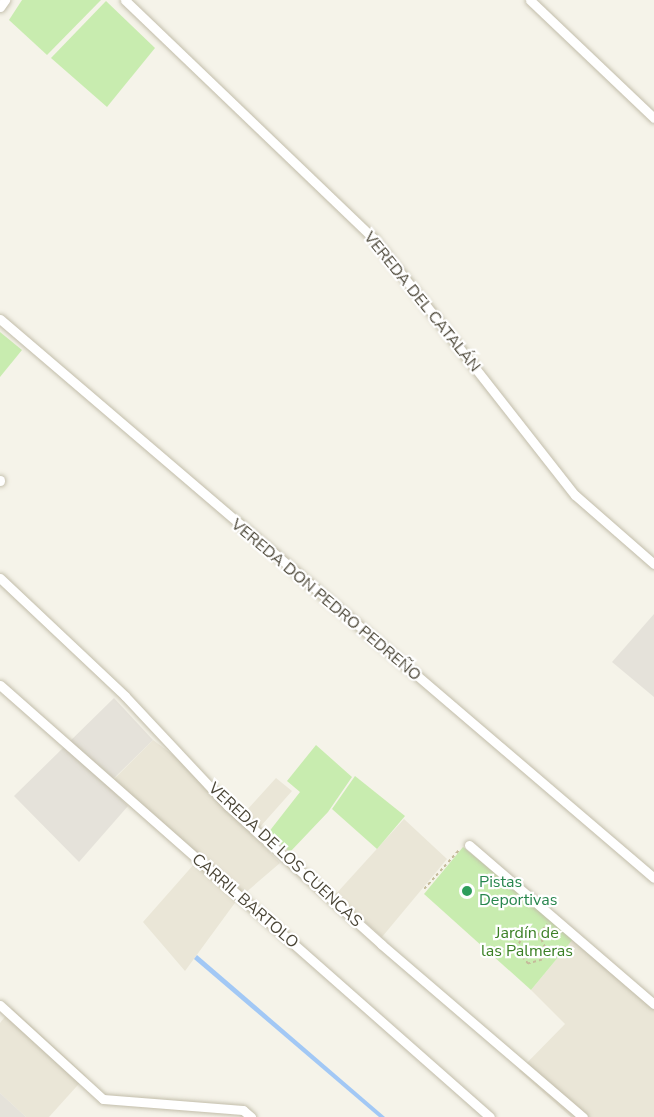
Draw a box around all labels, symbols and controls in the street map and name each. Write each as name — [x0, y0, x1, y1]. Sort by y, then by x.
street label: VEREDA DEL CATALÁN — [360, 228, 484, 376]
street label: VEREDA DON PEDRO PEDREÑO — [227, 515, 425, 685]
street label: VEREDA DE LOS CUENCAS — [204, 779, 366, 931]
street label: CARRIL BARTOLO — [188, 850, 302, 952]
place label: Pistas Deportivas — [479, 872, 557, 910]
marker: Pistas Deportivas — [460, 884, 474, 898]
park label: Jardín de las Palmeras — [481, 923, 573, 961]

